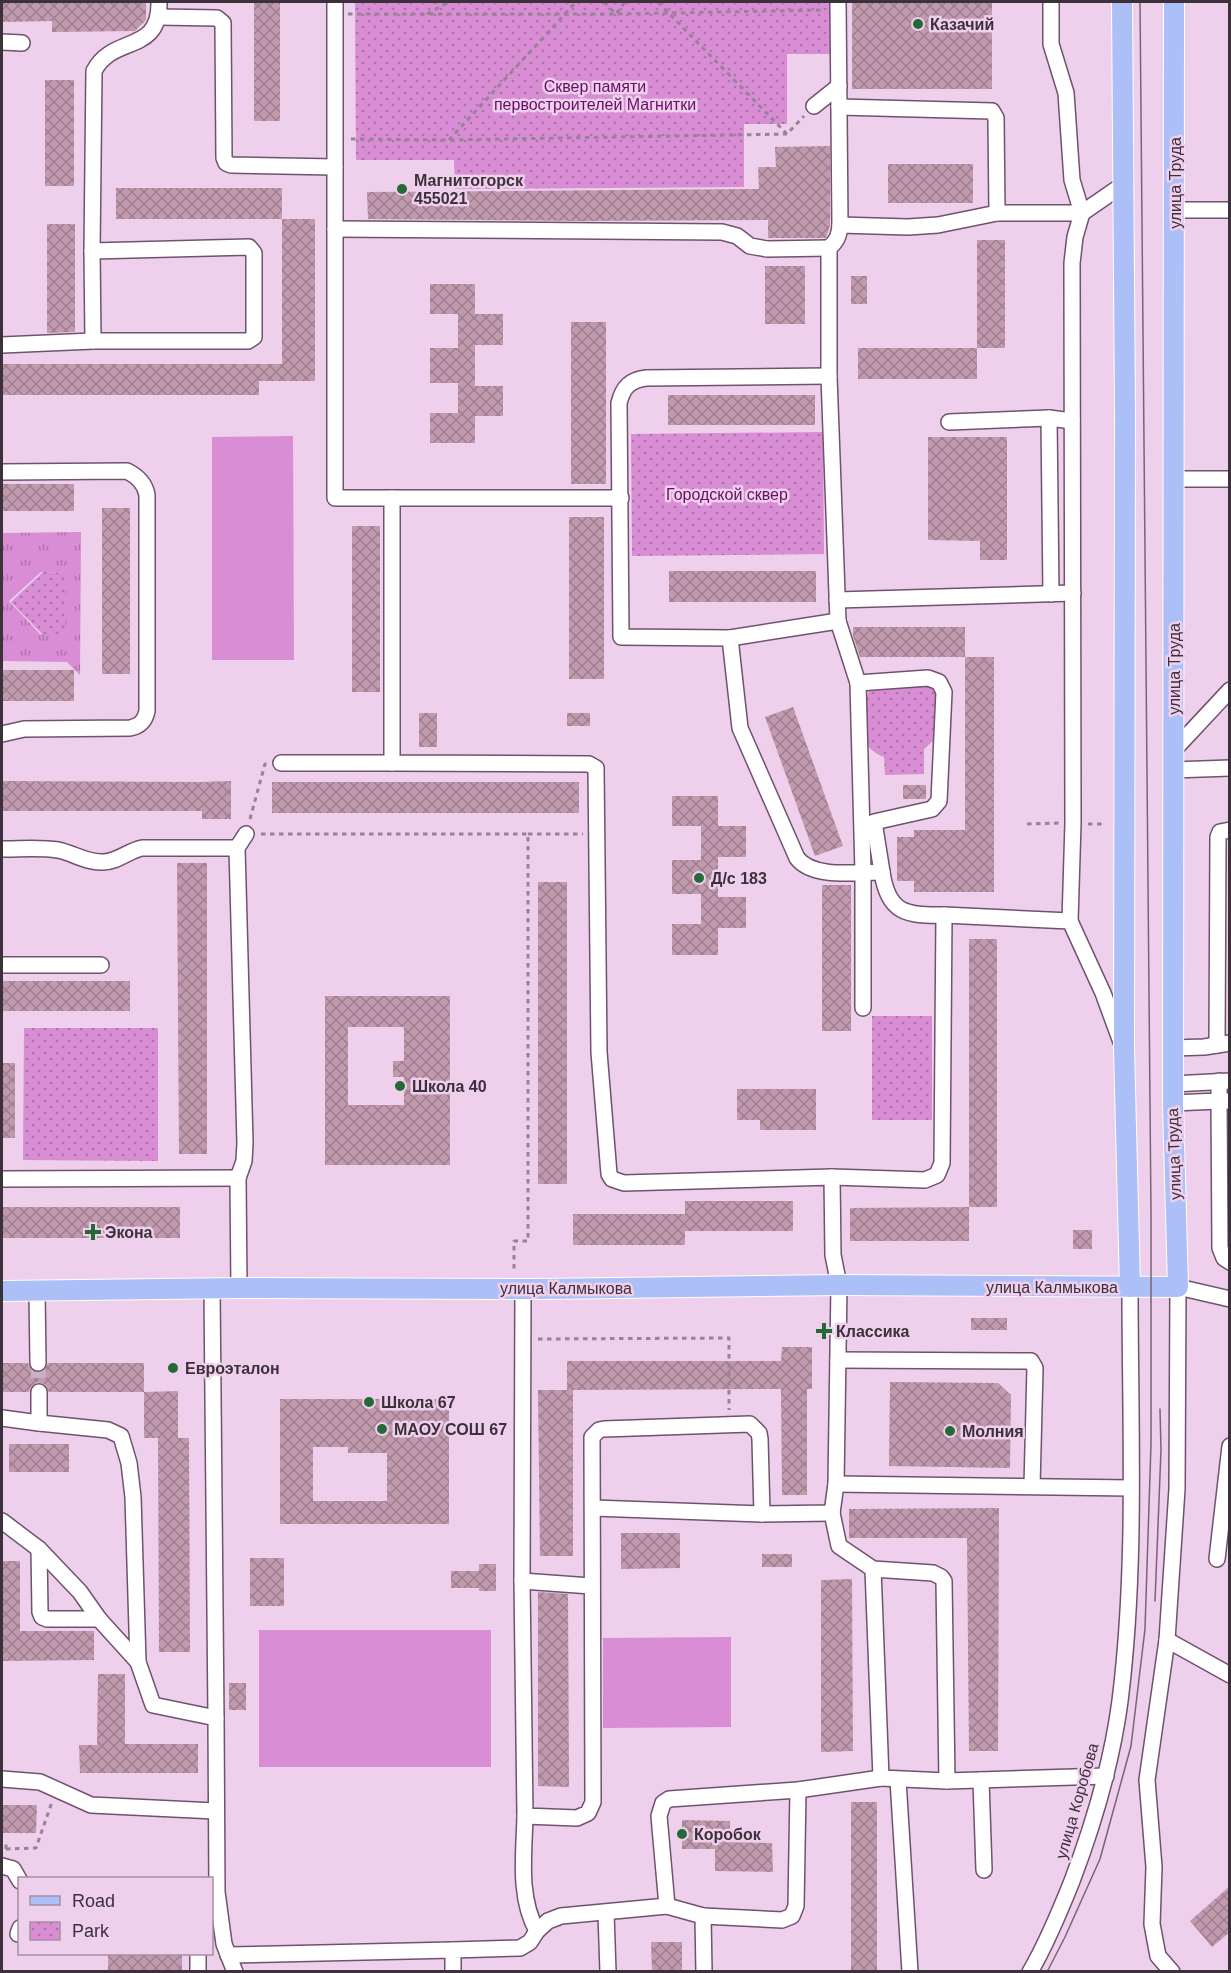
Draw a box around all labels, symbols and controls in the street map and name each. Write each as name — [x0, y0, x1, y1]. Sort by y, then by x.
place label: Казачий — [930, 16, 994, 33]
marker: Казачий — [911, 17, 925, 31]
park label: Сквер памяти первостроителей Магнитки — [494, 78, 696, 113]
street label: улица Труда — [1167, 137, 1184, 229]
place label: Магнитогорск 455021 — [414, 172, 524, 207]
marker: Магнитогорск 455021 — [395, 182, 409, 196]
park label: Городской сквер — [666, 486, 788, 503]
street label: улица Труда — [1166, 623, 1183, 715]
place label: Д/с 183 — [711, 870, 767, 887]
marker: Д/с 183 — [692, 871, 706, 885]
place label: Школа 40 — [412, 1078, 487, 1095]
marker: Школа 40 — [393, 1079, 407, 1093]
street label: улица Труда — [1164, 1108, 1184, 1200]
place label: Экона — [105, 1224, 153, 1241]
marker: Экона — [86, 1225, 100, 1239]
street label: улица Калмыкова — [986, 1279, 1118, 1296]
street label: улица Калмыкова — [500, 1280, 632, 1297]
place label: Классика — [836, 1323, 909, 1340]
marker: Классика — [817, 1324, 831, 1338]
place label: Евроэталон — [185, 1360, 280, 1377]
marker: Евроэталон — [166, 1361, 180, 1375]
place label: Школа 67 — [381, 1394, 456, 1411]
marker: Школа 67 — [362, 1395, 376, 1409]
place label: МАОУ СОШ 67 — [394, 1421, 507, 1438]
marker: МАОУ СОШ 67 — [375, 1422, 389, 1436]
place label: Молния — [962, 1423, 1024, 1440]
marker: Молния — [943, 1424, 957, 1438]
street label: улица Коробова — [1052, 1741, 1102, 1861]
place label: Коробок — [694, 1826, 762, 1843]
marker: Коробок — [675, 1827, 689, 1841]
legend — [18, 1877, 213, 1955]
text: Road — [72, 1891, 115, 1911]
text: Park — [72, 1921, 110, 1941]

